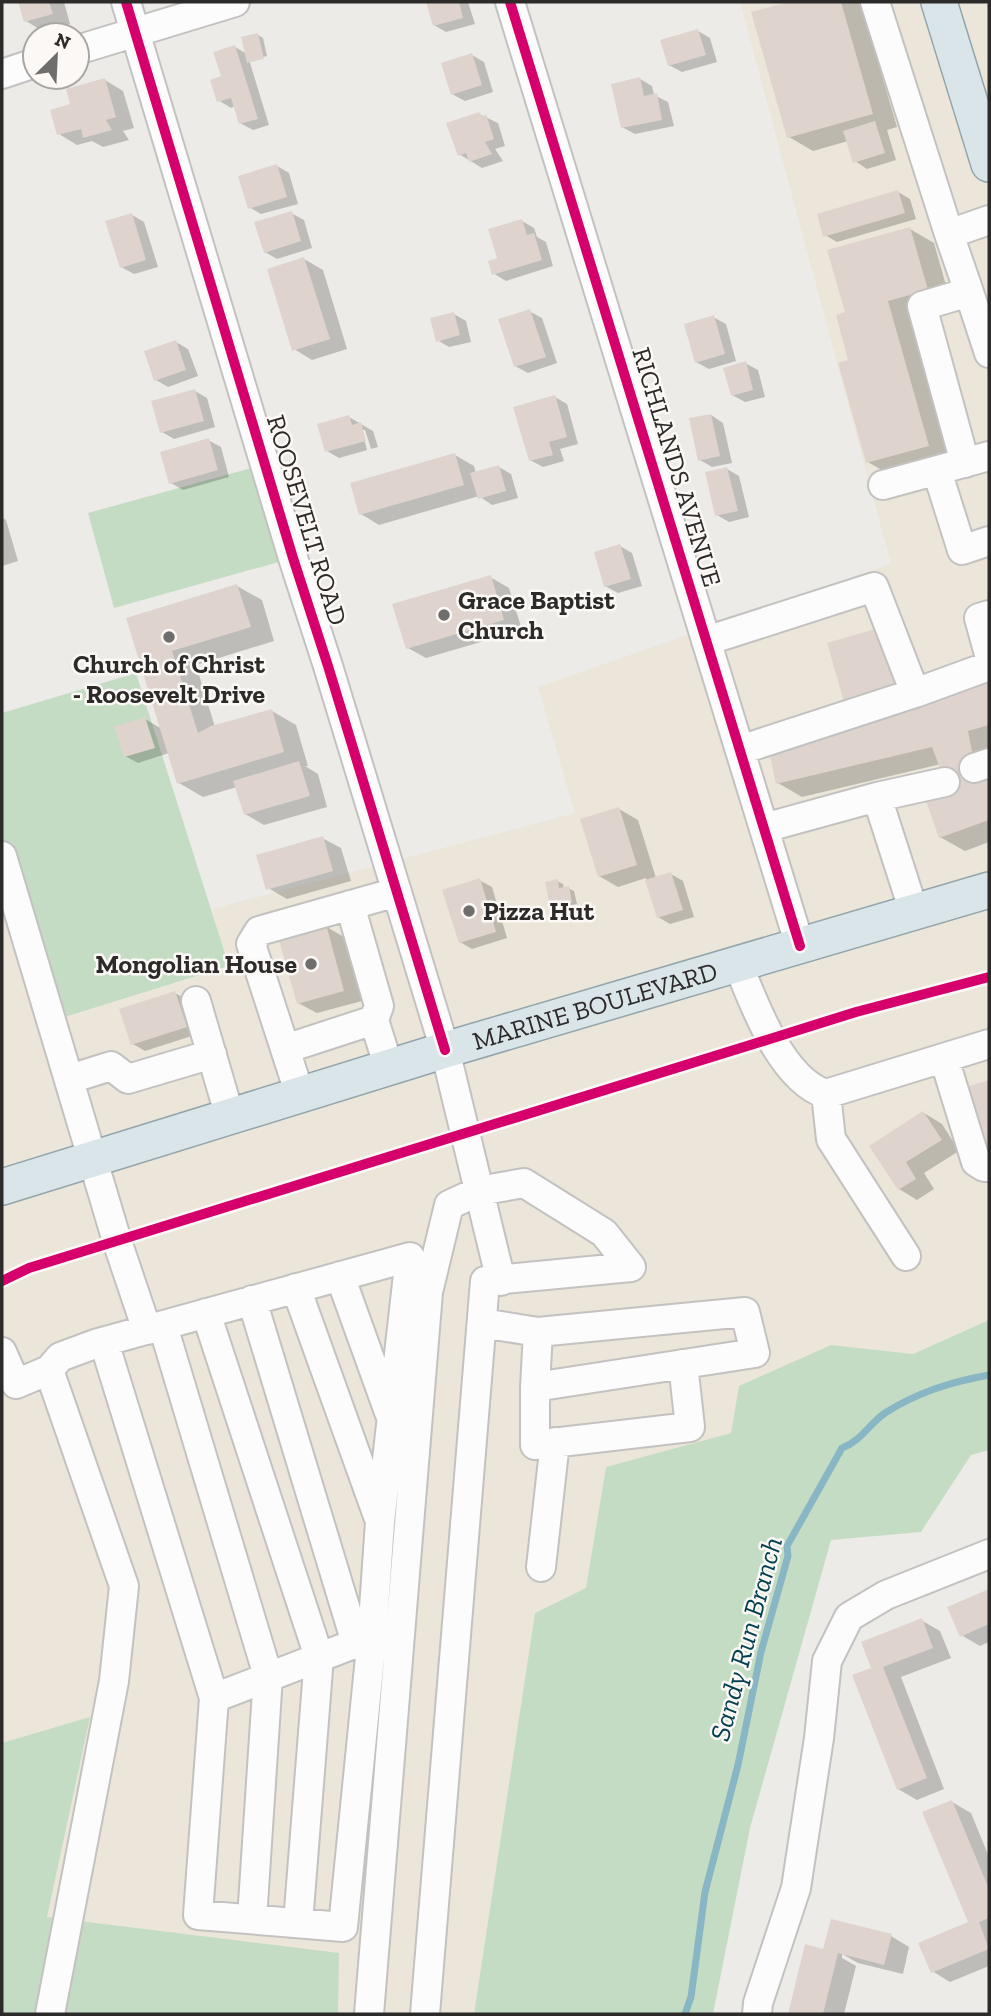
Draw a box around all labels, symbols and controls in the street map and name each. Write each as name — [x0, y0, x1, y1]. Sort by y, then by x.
north arrow — [21, 21, 91, 91]
text: N — [51, 27, 74, 54]
street label: RICHLANDS AVENUE — [625, 344, 729, 590]
street label: ROOSEVELT ROAD — [260, 411, 354, 629]
place label: Grace Baptist Church — [458, 584, 615, 646]
marker: Grace Baptist Church — [436, 607, 452, 623]
marker: Church of Christ - Roosevelt Drive — [161, 629, 177, 645]
place label: Church of Christ - Roosevelt Drive — [73, 648, 266, 710]
place label: Pizza Hut — [483, 895, 595, 927]
marker: Pizza Hut — [461, 903, 477, 919]
place label: Mongolian House — [95, 948, 297, 980]
street label: MARINE BOULEVARD — [469, 955, 721, 1057]
marker: Mongolian House — [303, 956, 319, 972]
water label: Sandy Run Branch — [703, 1533, 789, 1745]

